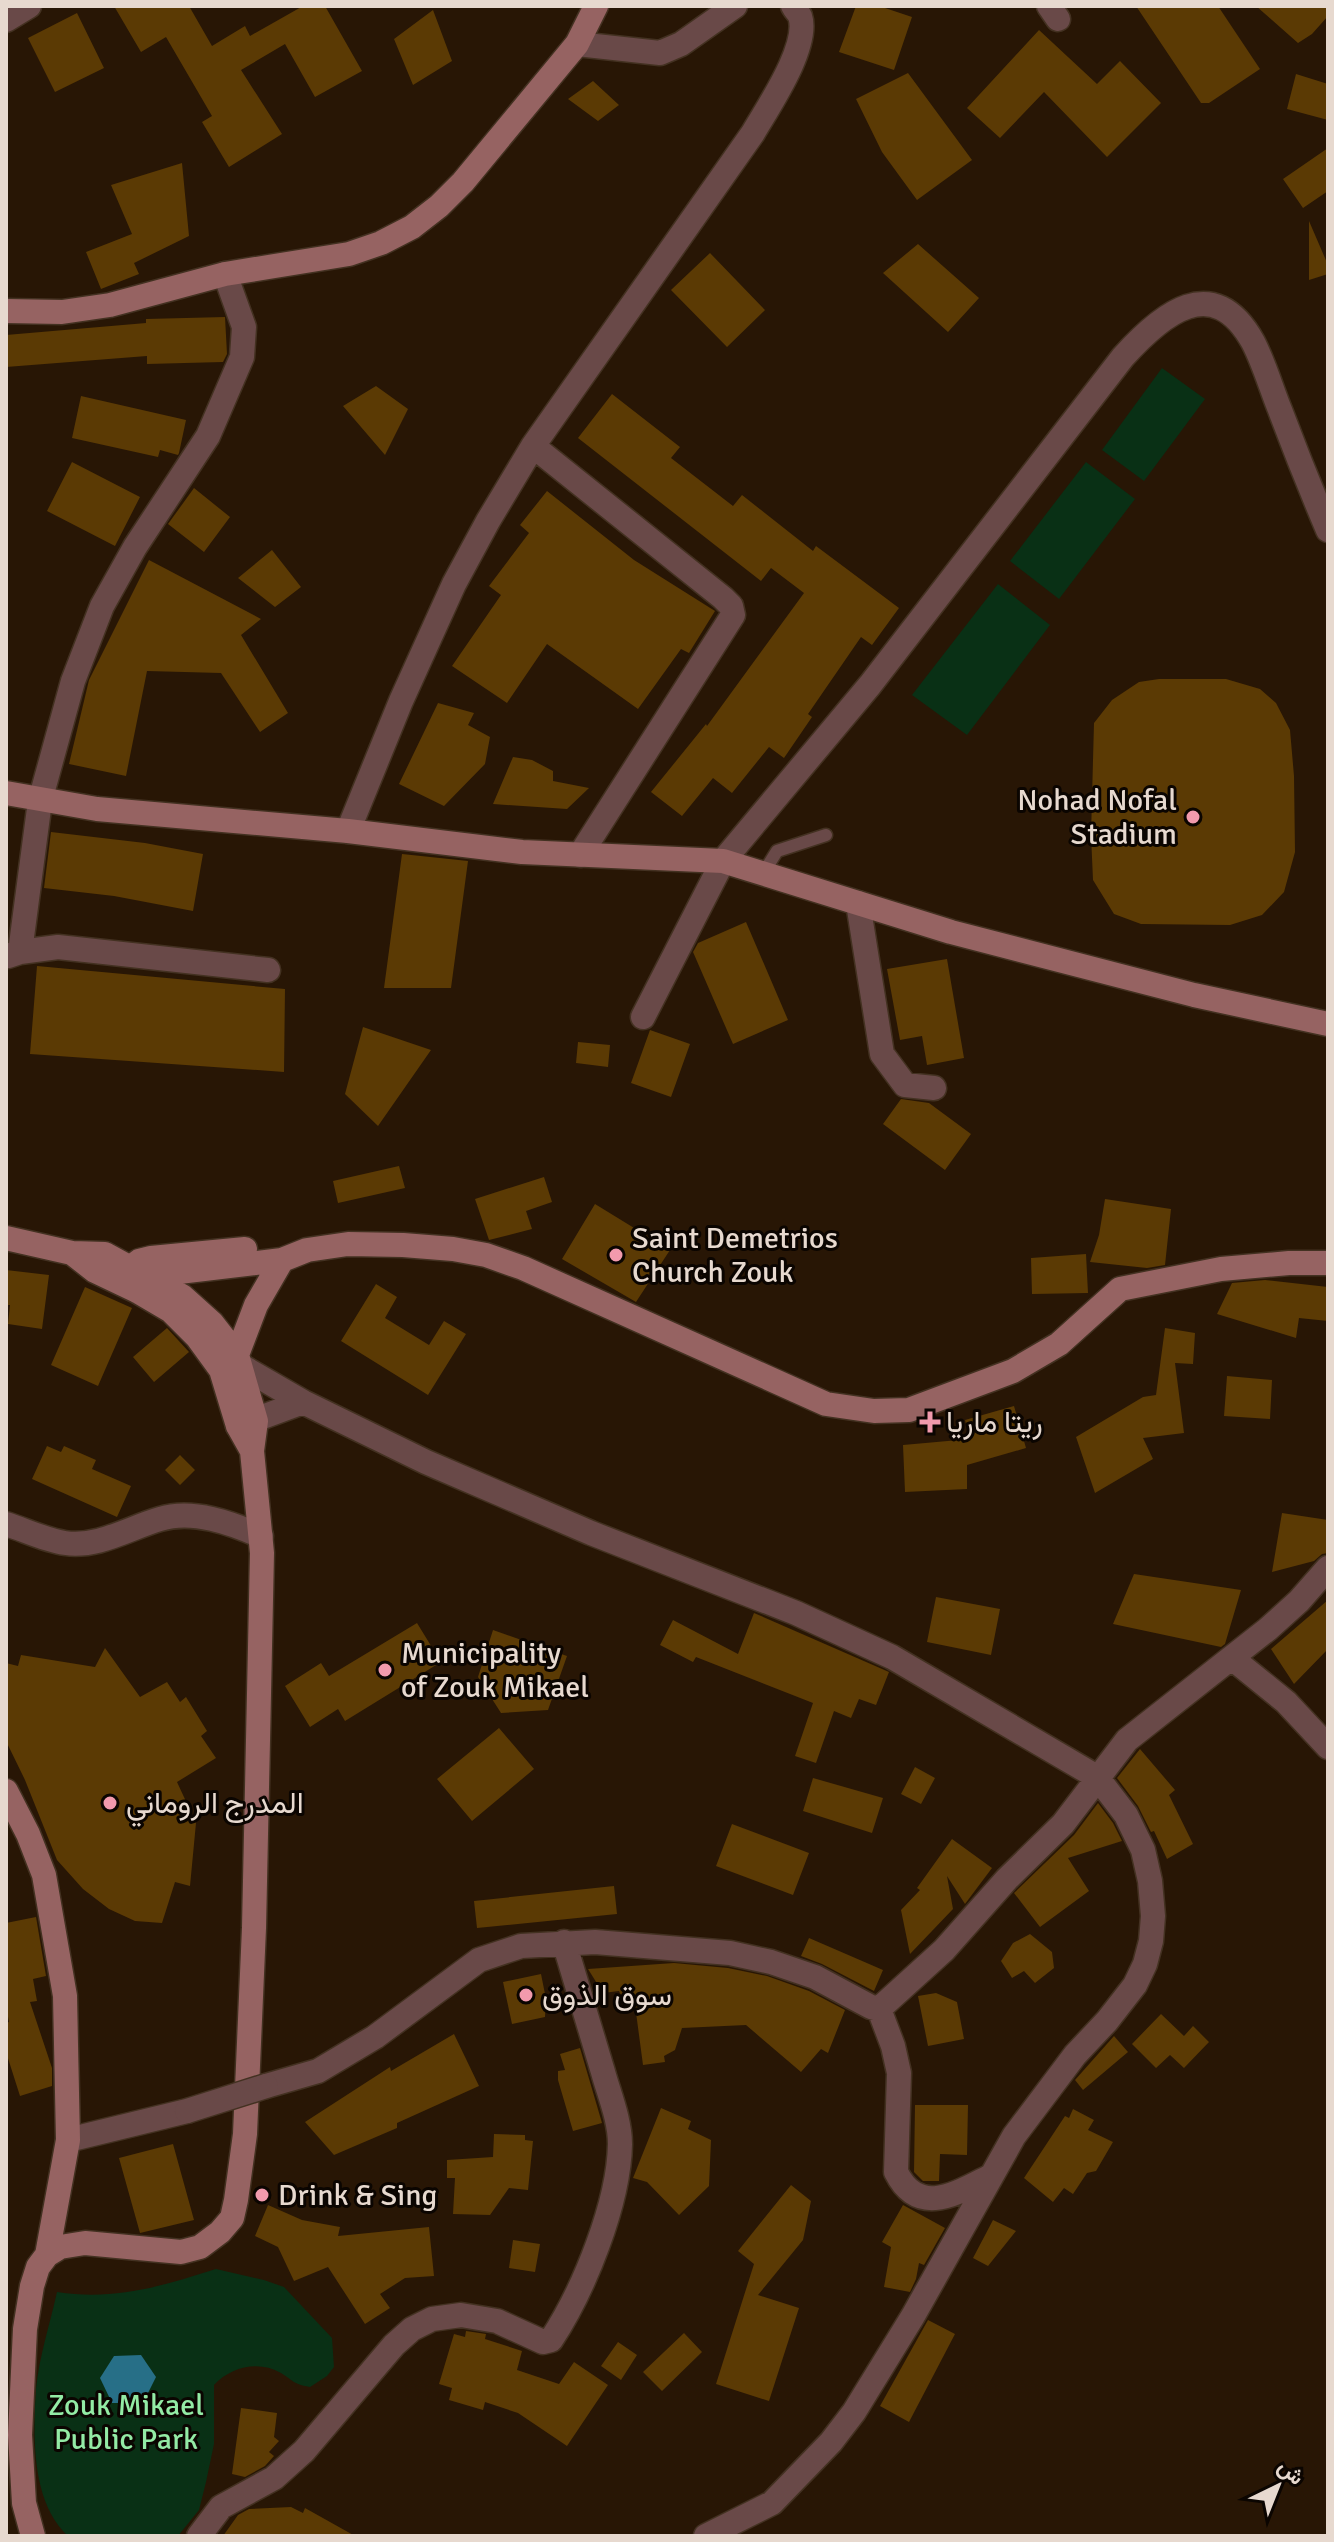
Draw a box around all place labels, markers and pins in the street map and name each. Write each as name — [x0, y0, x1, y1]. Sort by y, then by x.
place label: Nohad Nofal Stadium — [1017, 782, 1177, 853]
marker: Nohad Nofal Stadium — [1184, 808, 1202, 826]
place label: Saint Demetrios Church Zouk — [632, 1220, 838, 1291]
marker: Saint Demetrios Church Zouk — [607, 1246, 625, 1264]
place label: ريتا ماريا — [946, 1404, 1043, 1441]
marker: ريتا ماريا — [921, 1413, 939, 1431]
place label: Municipality of Zouk Mikael — [401, 1635, 589, 1706]
marker: Municipality of Zouk Mikael — [376, 1661, 394, 1679]
place label: المدرج الروماني — [126, 1785, 304, 1827]
marker: المدرج الروماني — [101, 1794, 119, 1812]
place label: سوق الذوق — [542, 1977, 672, 2014]
marker: سوق الذوق — [517, 1986, 535, 2004]
place label: Drink & Sing — [278, 2177, 437, 2214]
marker: Drink & Sing — [253, 2186, 271, 2204]

